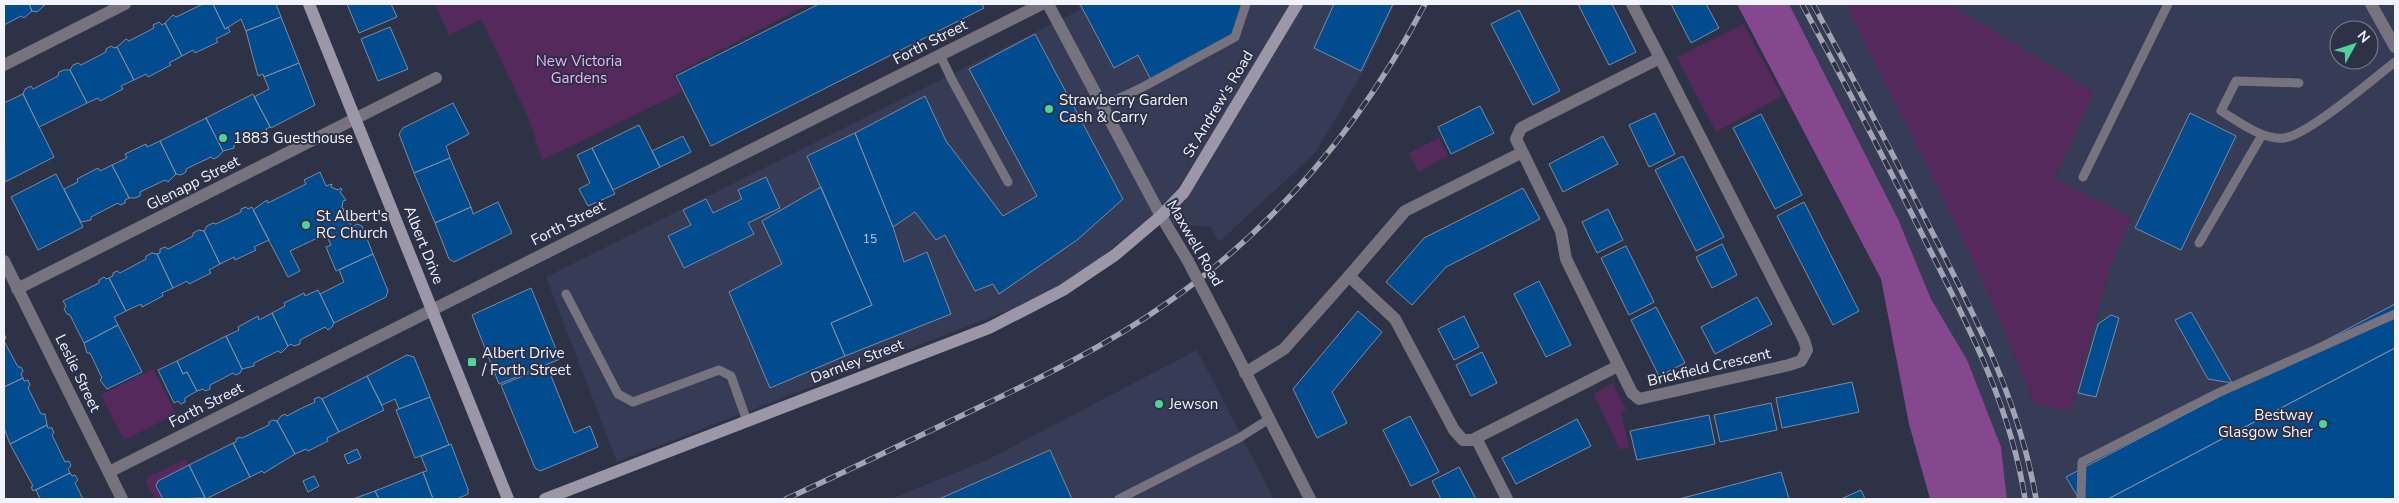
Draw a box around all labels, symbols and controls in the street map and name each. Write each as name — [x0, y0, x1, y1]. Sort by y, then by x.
street label: Forth Street — [890, 14, 971, 69]
north arrow — [2329, 20, 2379, 70]
text: N — [2353, 27, 2374, 47]
street label: St Andrew's Road — [1178, 47, 1258, 161]
park label: New Victoria Gardens — [536, 51, 622, 88]
place label: Strawberry Garden Cash & Carry — [1059, 90, 1188, 127]
marker: Strawberry Garden Cash & Carry — [1043, 103, 1055, 115]
place label: 1883 Guesthouse — [233, 128, 353, 148]
marker: 1883 Guesthouse — [217, 132, 229, 144]
street label: Glenapp Street — [143, 151, 244, 215]
street label: Forth Street — [528, 195, 609, 250]
street label: Maxwell Road — [1162, 196, 1228, 290]
street label: Albert Drive — [399, 203, 449, 287]
place label: St Albert's RC Church — [316, 206, 388, 243]
marker: St Albert's RC Church — [300, 219, 312, 231]
house number: 15 — [863, 231, 877, 247]
street label: Leslie Street — [51, 331, 106, 416]
street label: Darnley Street — [808, 334, 907, 388]
place label: Albert Drive / Forth Street — [481, 343, 571, 380]
street label: Brickfield Crescent — [1645, 343, 1773, 391]
marker: Albert Drive / Forth Street — [466, 356, 478, 368]
street label: Forth Street — [166, 377, 247, 432]
place label: Jewson — [1168, 394, 1218, 414]
marker: Jewson — [1153, 398, 1165, 410]
place label: Bestway Glasgow Sher — [2218, 405, 2314, 442]
marker: Bestway Glasgow Sher — [2317, 418, 2329, 430]

